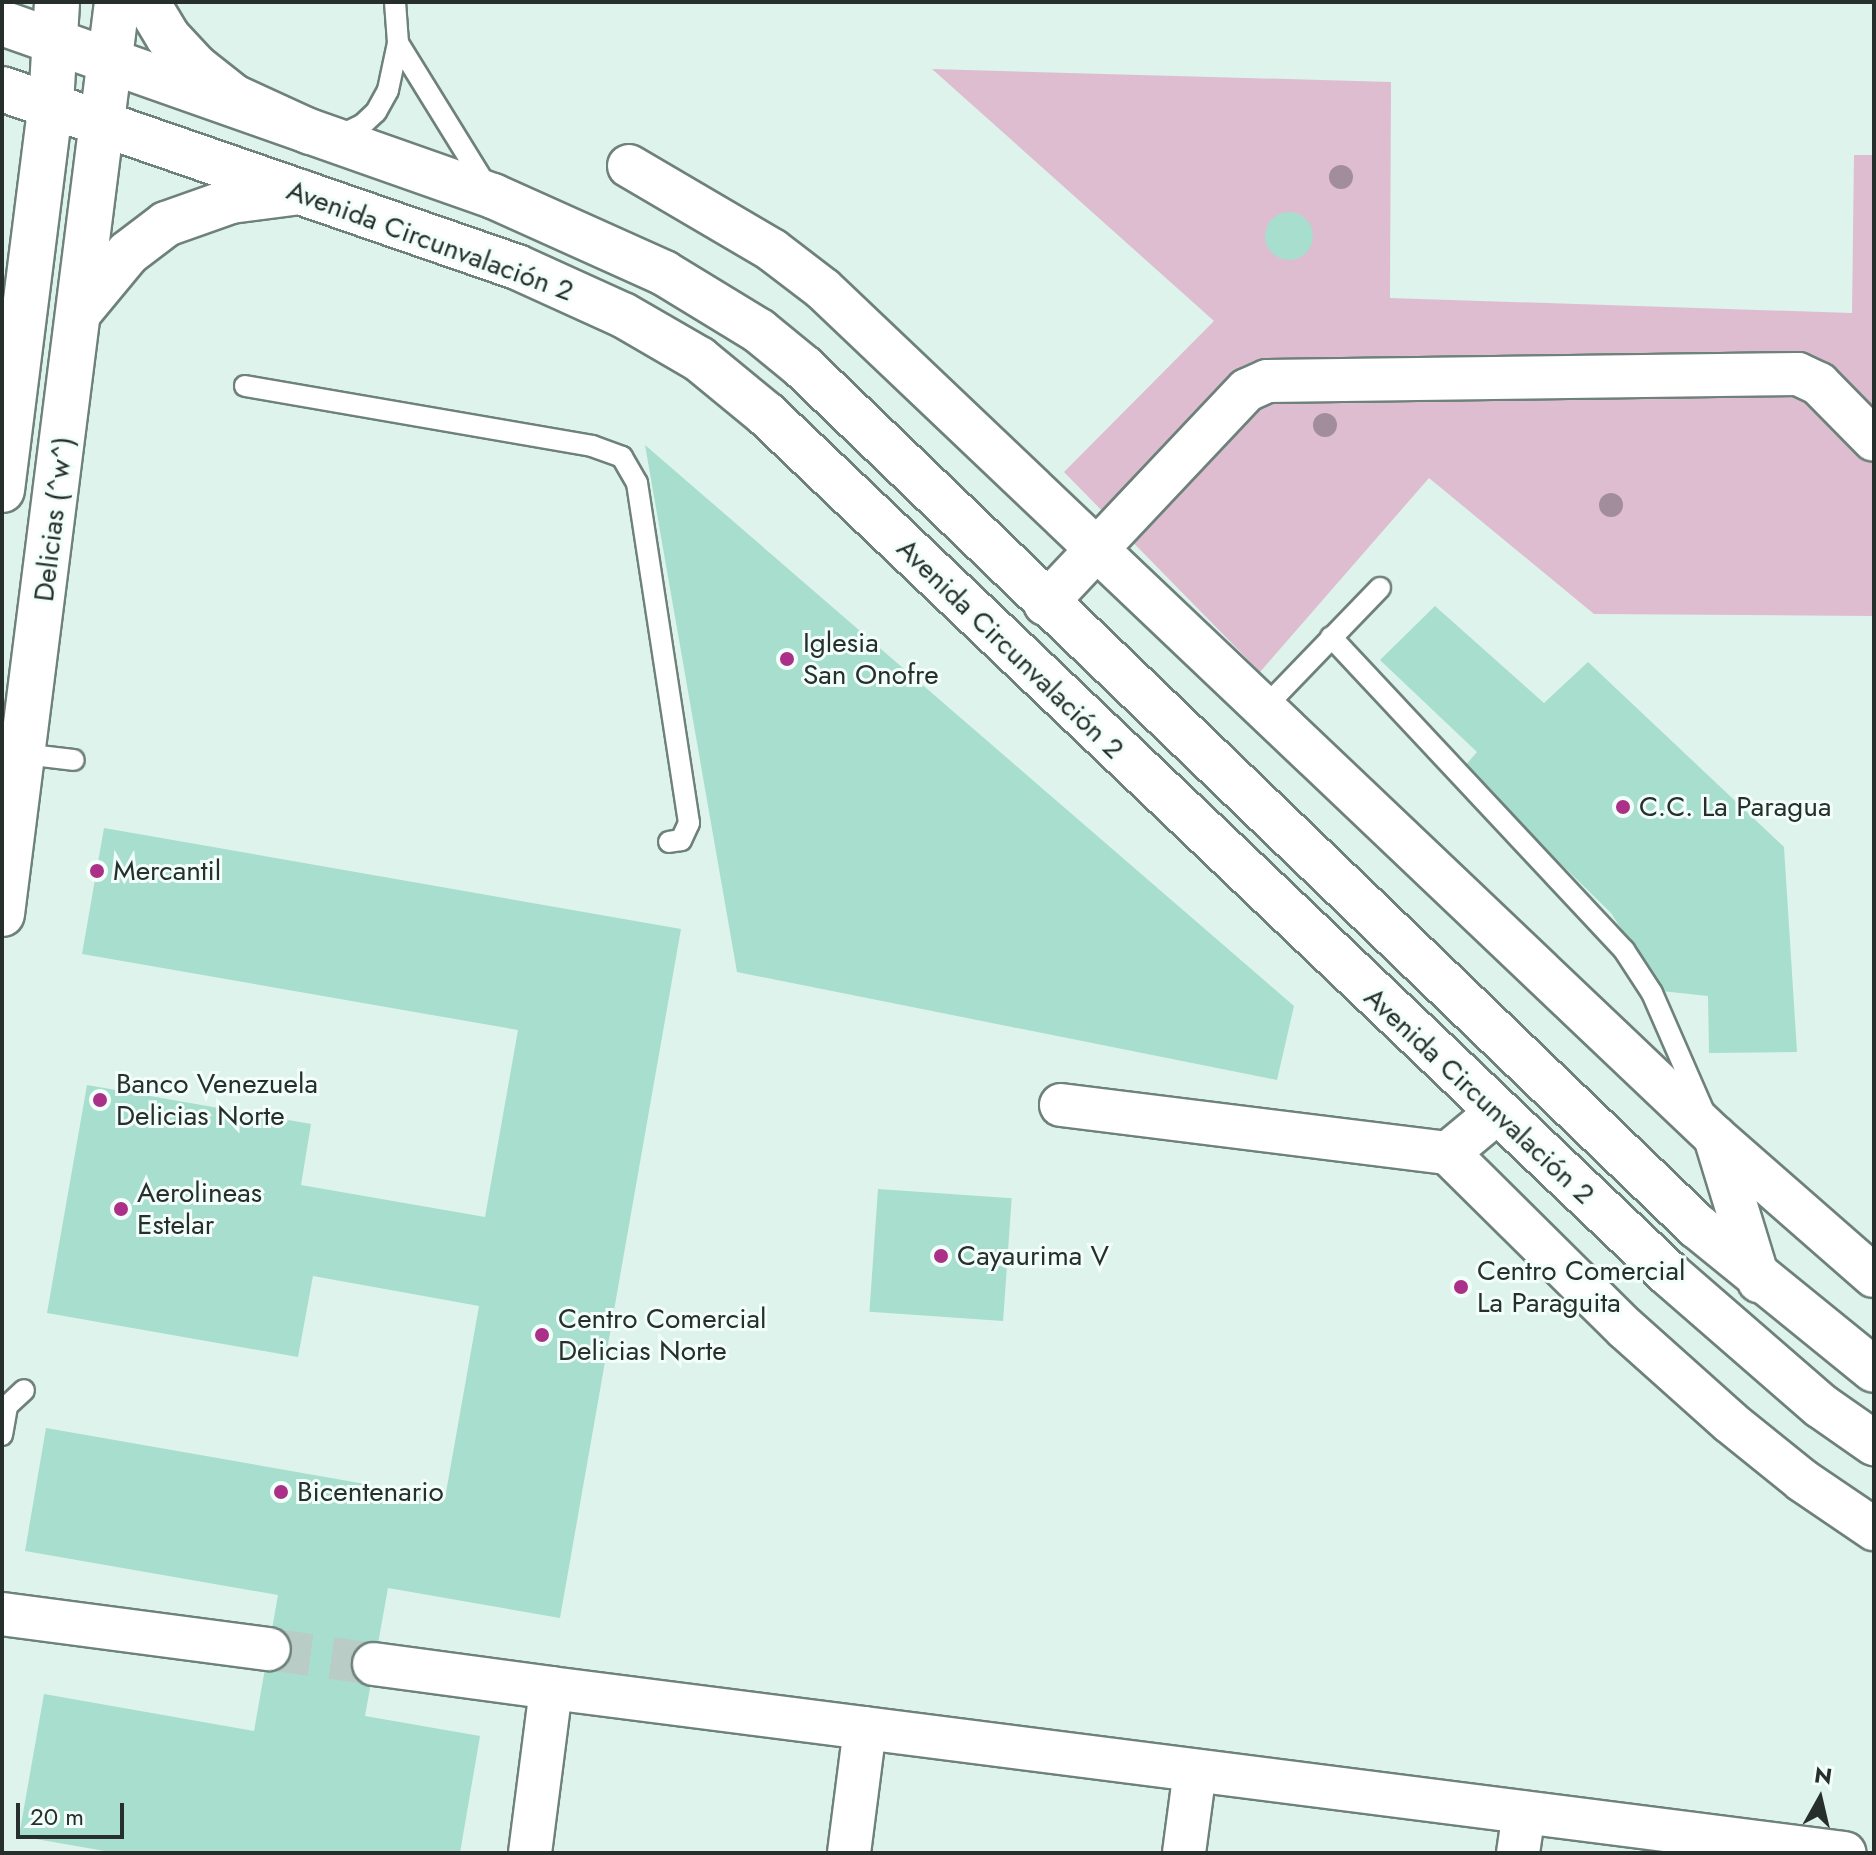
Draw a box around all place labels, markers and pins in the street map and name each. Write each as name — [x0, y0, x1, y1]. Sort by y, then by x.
place label: Iglesia San Onofre — [803, 626, 939, 692]
marker: Iglesia San Onofre — [778, 650, 796, 668]
place label: C.C. La Paragua — [1639, 790, 1831, 824]
marker: C.C. La Paragua — [1614, 798, 1632, 816]
place label: Mercantil — [113, 854, 221, 888]
marker: Mercantil — [88, 862, 106, 880]
place label: Banco Venezuela Delicias Norte — [116, 1067, 318, 1133]
marker: Banco Venezuela Delicias Norte — [91, 1091, 109, 1109]
place label: Aerolineas Estelar — [137, 1176, 262, 1242]
marker: Aerolineas Estelar — [112, 1200, 130, 1218]
place label: Cayaurima V — [957, 1239, 1109, 1273]
marker: Cayaurima V — [932, 1247, 950, 1265]
place label: Centro Comercial La Paraguita — [1477, 1254, 1685, 1320]
marker: Centro Comercial La Paraguita — [1452, 1278, 1470, 1296]
place label: Centro Comercial Delicias Norte — [558, 1302, 766, 1368]
marker: Centro Comercial Delicias Norte — [533, 1326, 551, 1344]
place label: Bicentenario — [297, 1475, 444, 1509]
marker: Bicentenario — [272, 1483, 290, 1501]

